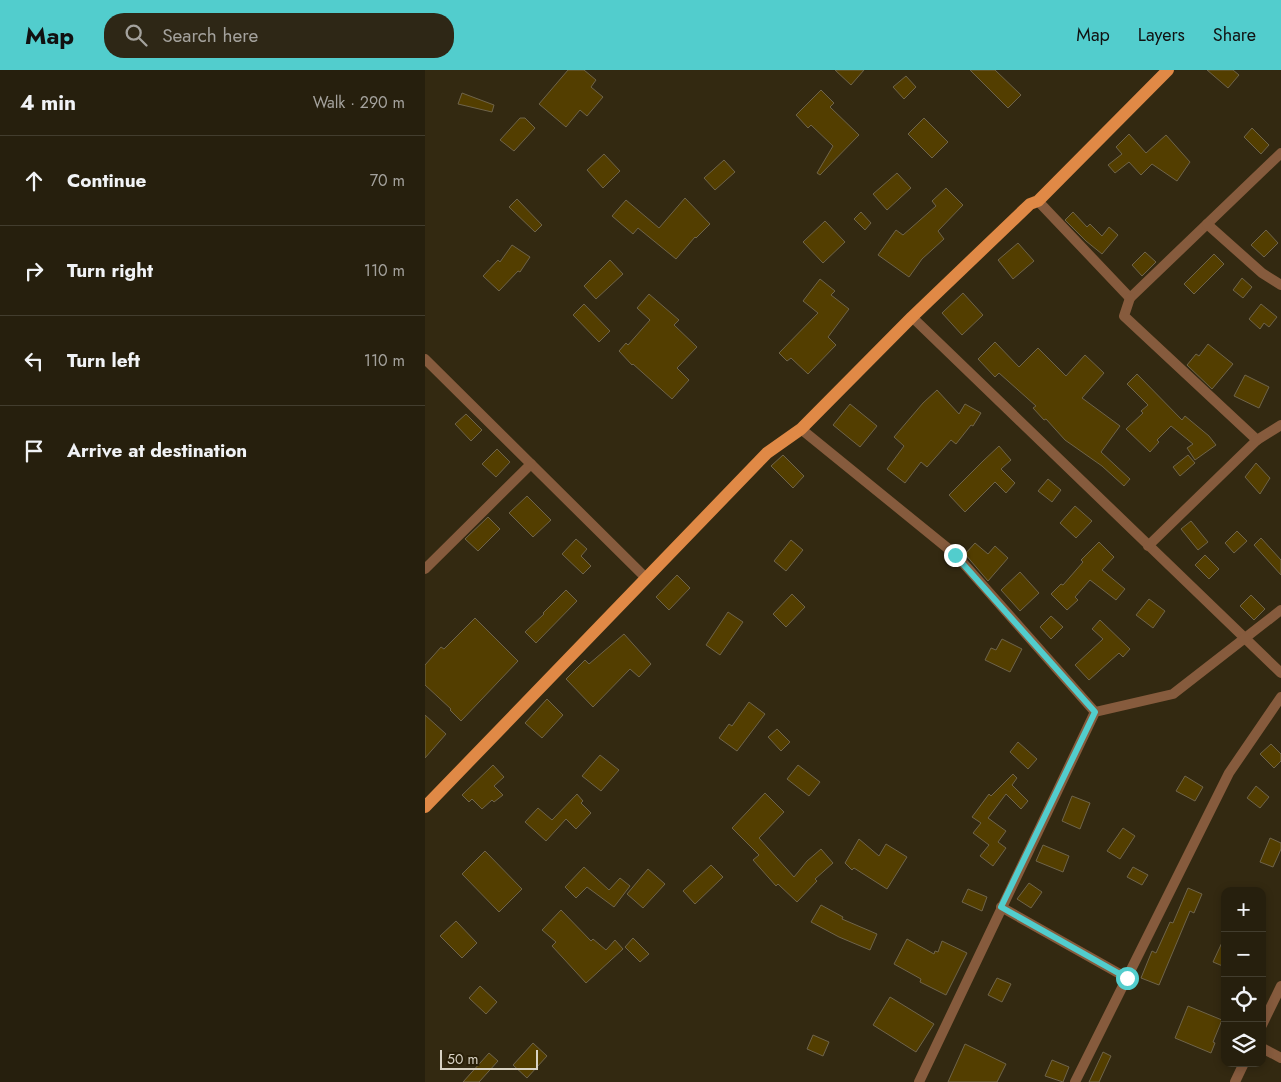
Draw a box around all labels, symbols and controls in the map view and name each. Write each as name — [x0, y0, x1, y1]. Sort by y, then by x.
search box — [104, 13, 454, 58]
text: Map — [25, 18, 74, 53]
icon: search — [122, 21, 150, 49]
text: Search here — [162, 22, 258, 49]
text: Map — [1076, 22, 1110, 48]
text: Layers — [1138, 22, 1185, 48]
text: Share — [1213, 22, 1256, 48]
text: 4 min — [20, 88, 76, 118]
text: Walk · 290 m — [313, 91, 405, 114]
icon: ahead — [20, 167, 48, 195]
text: Continue — [67, 167, 146, 194]
text: 70 m — [370, 169, 405, 192]
icon: right — [20, 257, 48, 285]
text: Turn right — [67, 257, 153, 284]
text: 110 m — [364, 259, 405, 282]
icon: left — [20, 347, 48, 375]
text: Turn left — [67, 347, 140, 374]
text: 110 m — [364, 349, 405, 372]
icon: arrive — [20, 437, 48, 465]
text: Arrive at destination — [67, 437, 247, 464]
route end — [944, 544, 967, 567]
map controls — [1221, 887, 1266, 1067]
button: + — [1221, 887, 1266, 932]
button: − — [1221, 932, 1266, 977]
route start — [1116, 967, 1139, 990]
button: locate — [1221, 977, 1266, 1022]
button: layers — [1221, 1022, 1266, 1067]
scale bar — [440, 1047, 537, 1070]
text: 50 m — [447, 1049, 478, 1069]

